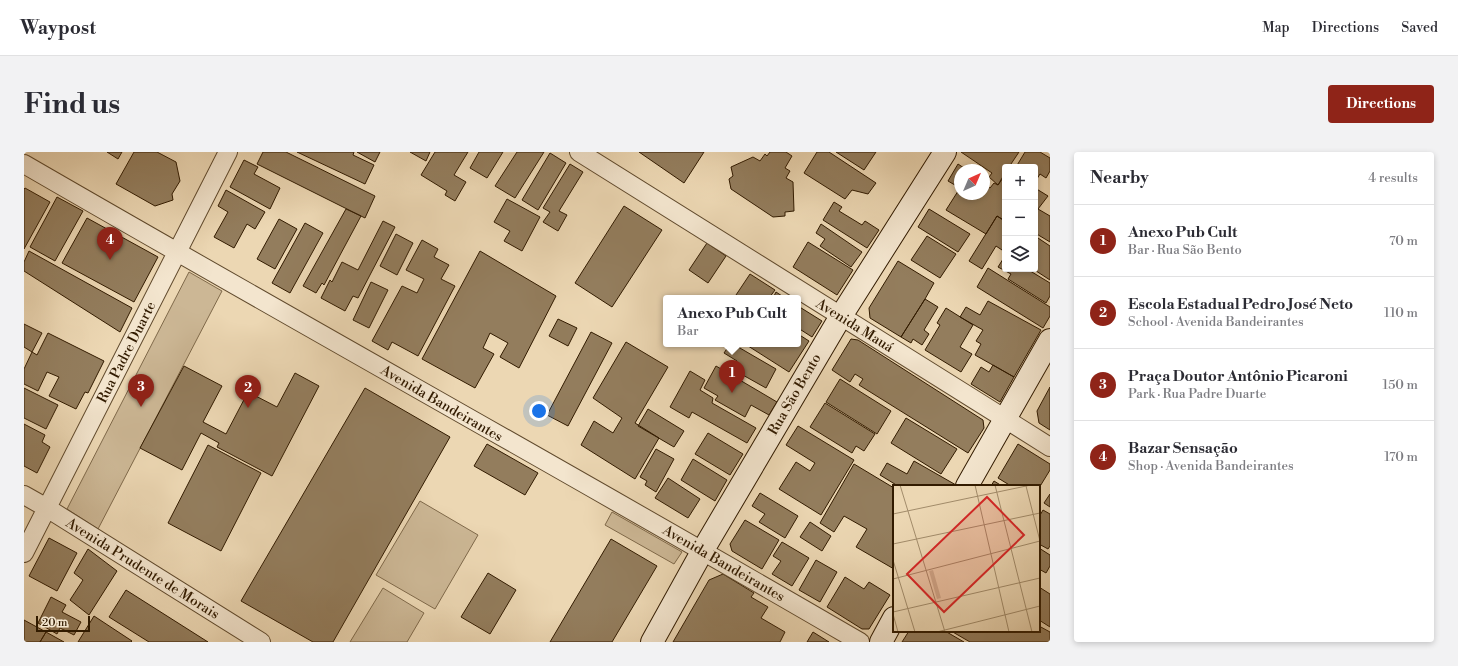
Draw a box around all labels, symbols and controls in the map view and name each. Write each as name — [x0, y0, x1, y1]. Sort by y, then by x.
text: Waypost — [20, 16, 96, 40]
text: Map — [1262, 19, 1290, 37]
text: Directions — [1312, 19, 1379, 37]
text: Saved — [1401, 19, 1438, 37]
button: Directions — [1328, 85, 1434, 123]
text: Find us — [24, 87, 120, 122]
north arrow — [954, 164, 990, 200]
map controls — [1002, 164, 1038, 272]
button: + — [1002, 164, 1038, 200]
text: Nearby — [1090, 167, 1149, 189]
text: 4 results — [1368, 170, 1418, 186]
button: − — [1002, 200, 1038, 236]
text: Anexo Pub Cult — [1128, 223, 1237, 242]
pin: 4 — [97, 227, 123, 260]
text: 1 — [1100, 233, 1106, 249]
text: 70 m — [1389, 233, 1418, 249]
button: layers — [1002, 236, 1038, 272]
text: Bar · Rua São Bento — [1128, 242, 1242, 258]
street label: Avenida Mauá — [811, 294, 897, 357]
popup — [663, 295, 801, 347]
text: Escola Estadual Pedro José Neto — [1128, 295, 1353, 314]
street label: Rua Padre Duarte — [94, 299, 160, 406]
text: Anexo Pub Cult — [677, 304, 787, 323]
text: 2 — [1099, 305, 1107, 321]
text: 110 m — [1384, 305, 1418, 321]
text: School · Avenida Bandeirantes — [1128, 314, 1304, 330]
text: Bar — [677, 323, 699, 339]
street label: Rua São Bento — [764, 350, 826, 439]
pin: 1 — [719, 360, 745, 393]
street label: Avenida Bandeirantes — [376, 361, 506, 446]
text: Praça Doutor Antônio Picaroni — [1128, 367, 1348, 386]
pin: 3 — [128, 374, 154, 407]
pin: 2 — [235, 375, 261, 408]
text: 3 — [1099, 377, 1107, 393]
text: 150 m — [1383, 377, 1418, 393]
text: Park · Rua Padre Duarte — [1128, 386, 1266, 402]
your location — [529, 401, 549, 421]
text: Bazar Sensação — [1128, 439, 1238, 458]
text: 4 — [1099, 449, 1107, 465]
text: 170 m — [1384, 449, 1418, 465]
text: Shop · Avenida Bandeirantes — [1128, 458, 1294, 474]
inset map — [893, 485, 1040, 632]
street label: Avenida Prudente de Morais — [61, 514, 223, 624]
street label: Avenida Bandeirantes — [658, 521, 788, 606]
scale bar — [36, 614, 90, 633]
text: 20 m — [42, 616, 67, 630]

